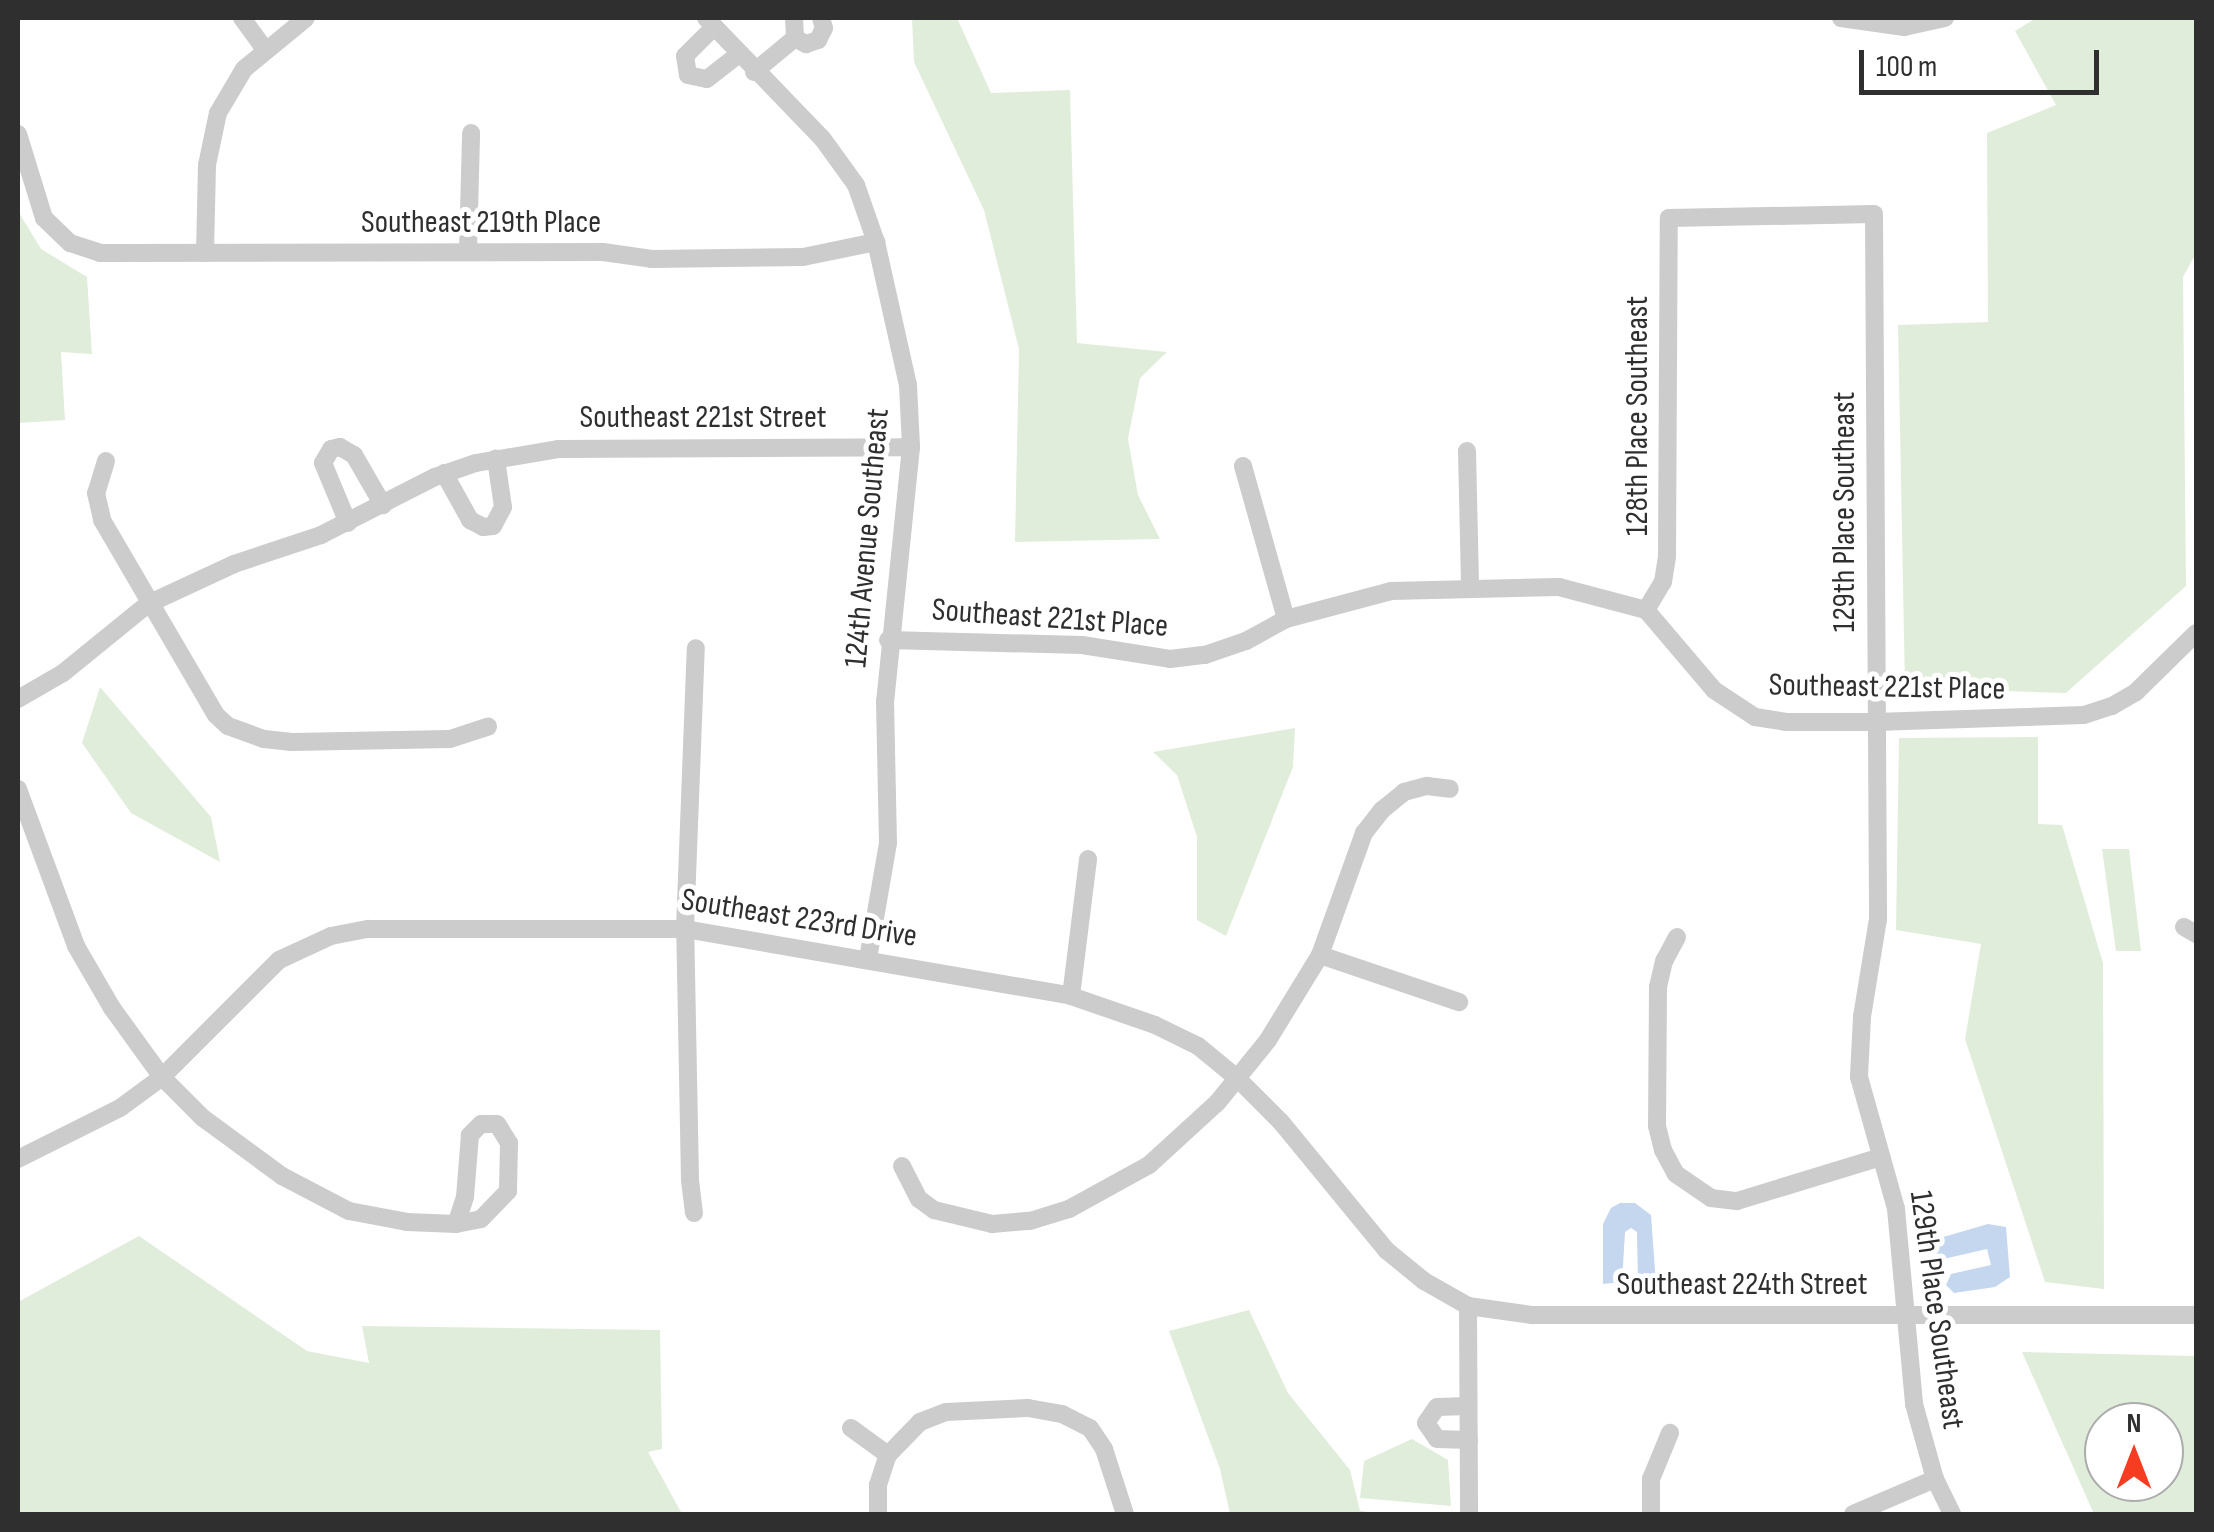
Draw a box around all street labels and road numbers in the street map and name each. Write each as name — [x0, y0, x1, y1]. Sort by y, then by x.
street label: Southeast 219th Place — [361, 204, 601, 242]
street label: 128th Place Southeast — [1619, 296, 1657, 536]
street label: 129th Place Southeast — [1826, 392, 1864, 632]
street label: Southeast 221st Street — [580, 399, 826, 437]
street label: 124th Avenue Southeast — [838, 407, 898, 669]
street label: Southeast 221st Place — [931, 592, 1169, 646]
street label: Southeast 221st Place — [1768, 667, 2006, 709]
street label: Southeast 223rd Drive — [678, 881, 920, 957]
street label: 129th Place Southeast — [1900, 1188, 1972, 1432]
street label: Southeast 224th Street — [1617, 1266, 1867, 1304]

